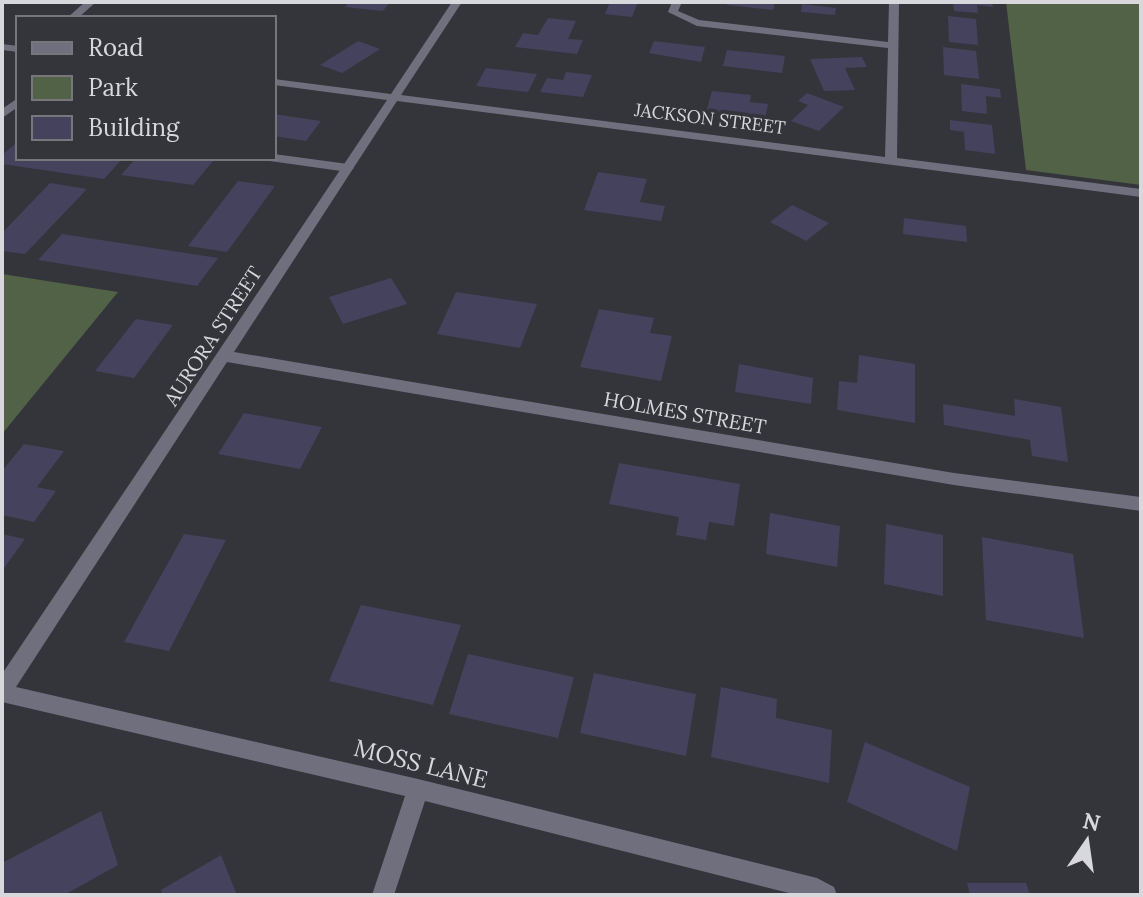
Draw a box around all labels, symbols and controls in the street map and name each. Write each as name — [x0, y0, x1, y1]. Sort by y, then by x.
legend — [16, 16, 276, 160]
text: Road — [88, 32, 144, 63]
text: Park — [88, 72, 138, 103]
street label: JACKSON STREET — [632, 98, 787, 139]
text: Building — [88, 112, 180, 143]
street label: AURORA STREET — [158, 261, 267, 411]
street label: HOLMES STREET — [602, 386, 768, 439]
street label: MOSS LANE — [351, 732, 491, 795]
north arrow — [1047, 801, 1127, 881]
text: N — [1080, 806, 1103, 837]

